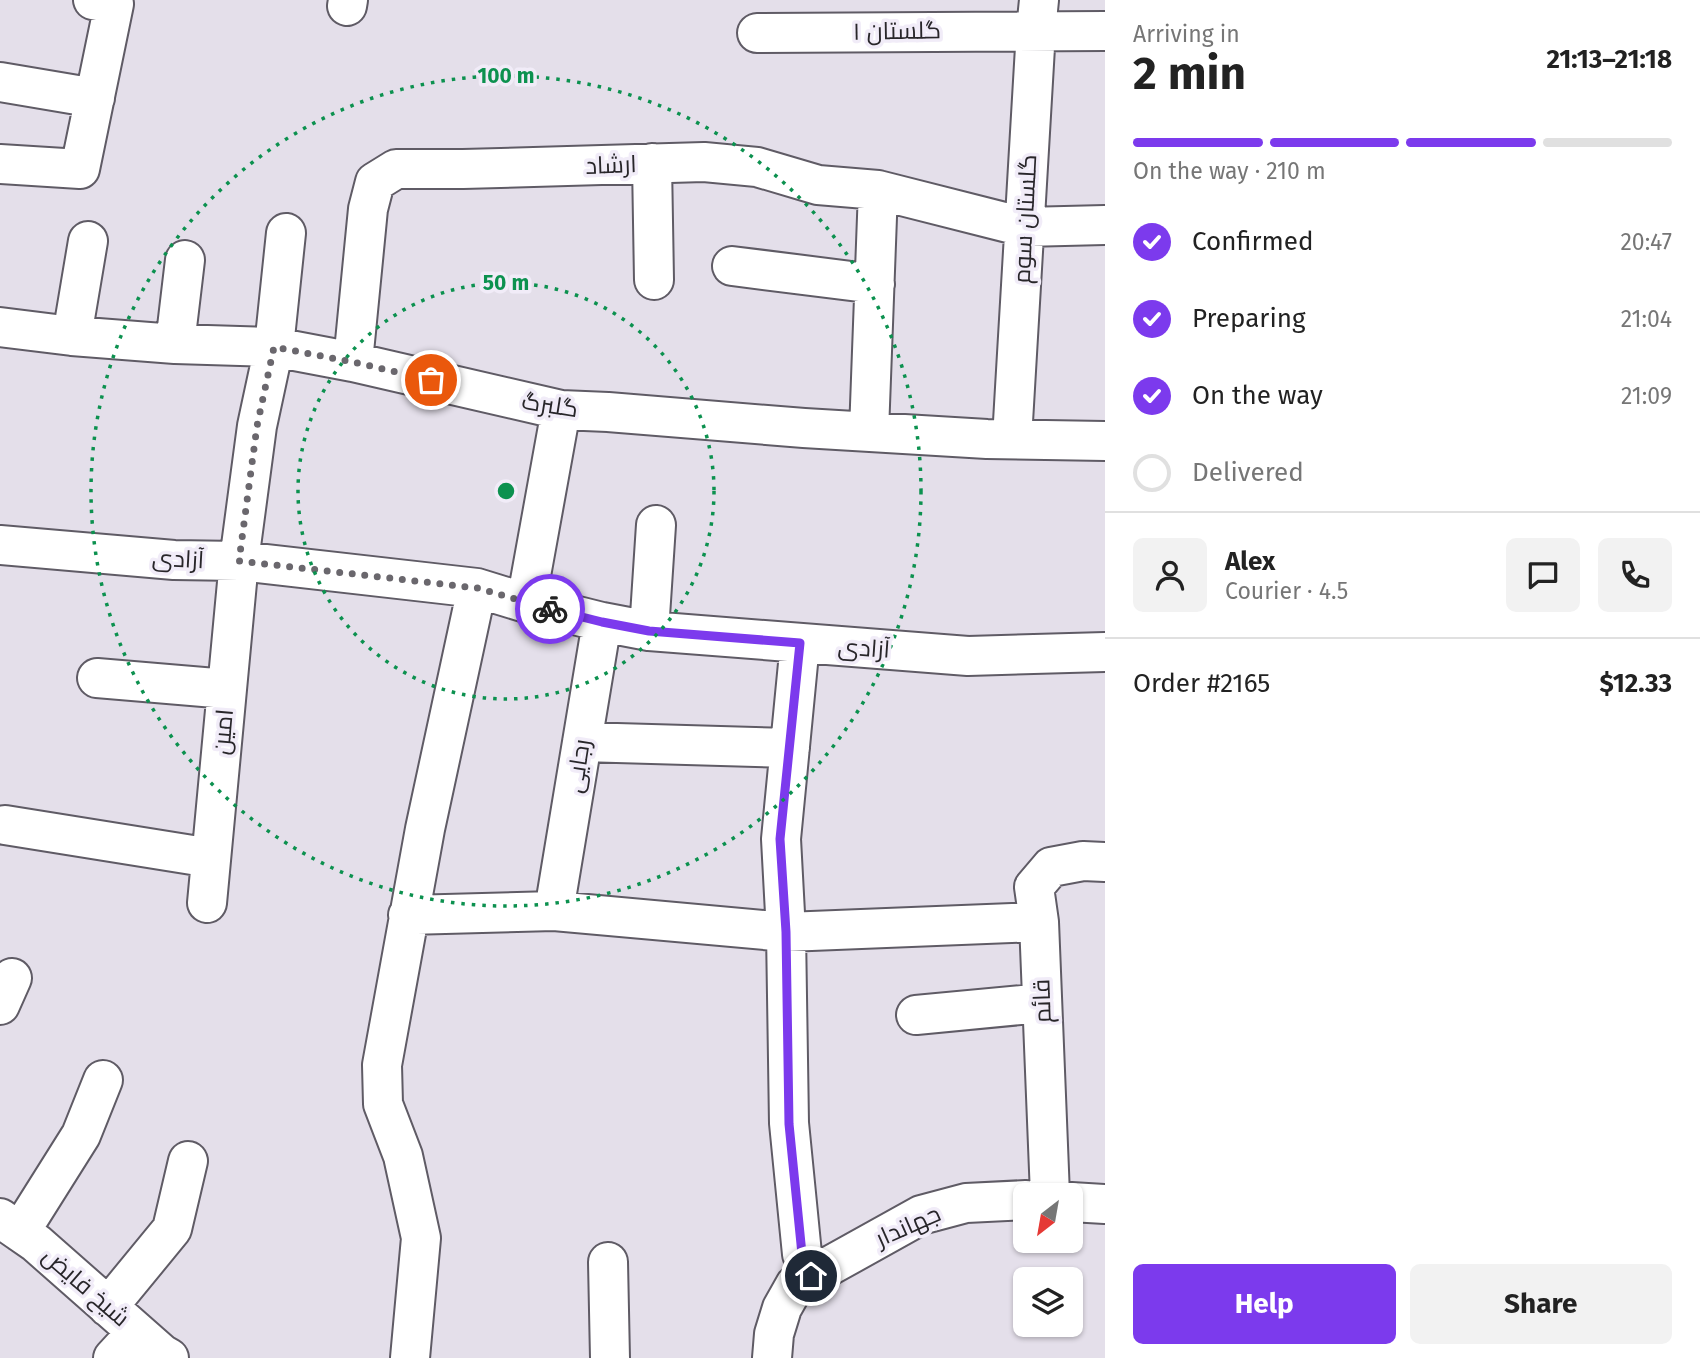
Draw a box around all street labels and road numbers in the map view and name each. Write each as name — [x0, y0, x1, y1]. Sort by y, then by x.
street label: گلستان ۱ — [853, 16, 941, 46]
street label: ارشاد — [585, 150, 637, 180]
street label: گلستان سوم — [1008, 154, 1044, 284]
street label: گلبرگ — [520, 387, 580, 423]
street label: آزادی — [151, 544, 205, 574]
street label: آزادی — [837, 632, 892, 664]
street label: امین — [207, 708, 239, 756]
street label: رجایی — [560, 737, 596, 795]
street label: قائم — [1027, 979, 1059, 1023]
street label: جهاندار — [869, 1199, 945, 1253]
street label: شیخ فایض — [36, 1242, 135, 1334]

